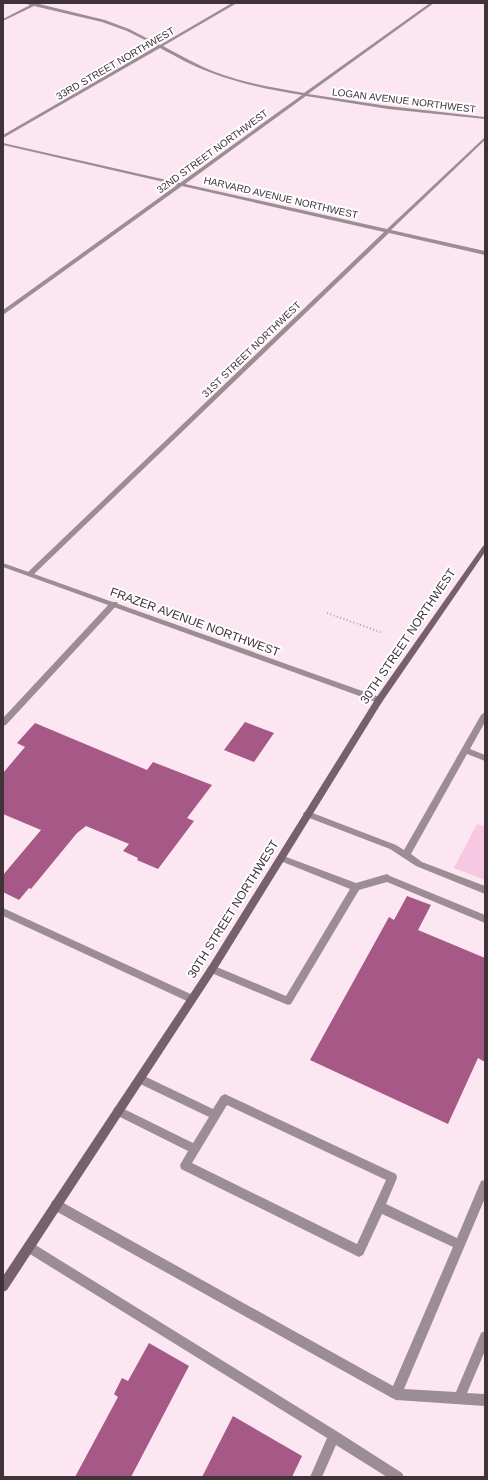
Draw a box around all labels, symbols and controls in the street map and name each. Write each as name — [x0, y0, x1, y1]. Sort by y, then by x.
street label: 33RD STREET NORTHWEST — [54, 25, 176, 102]
street label: LOGAN AVENUE NORTHWEST — [331, 86, 476, 115]
street label: 32ND STREET NORTHWEST — [155, 107, 270, 195]
street label: HARVARD AVENUE NORTHWEST — [203, 174, 359, 221]
street label: 31ST STREET NORTHWEST — [200, 299, 303, 399]
street label: 30TH STREET NORTHWEST — [357, 565, 459, 706]
street label: FRAZER AVENUE NORTHWEST — [108, 585, 282, 660]
street label: 30TH STREET NORTHWEST — [185, 837, 282, 981]

